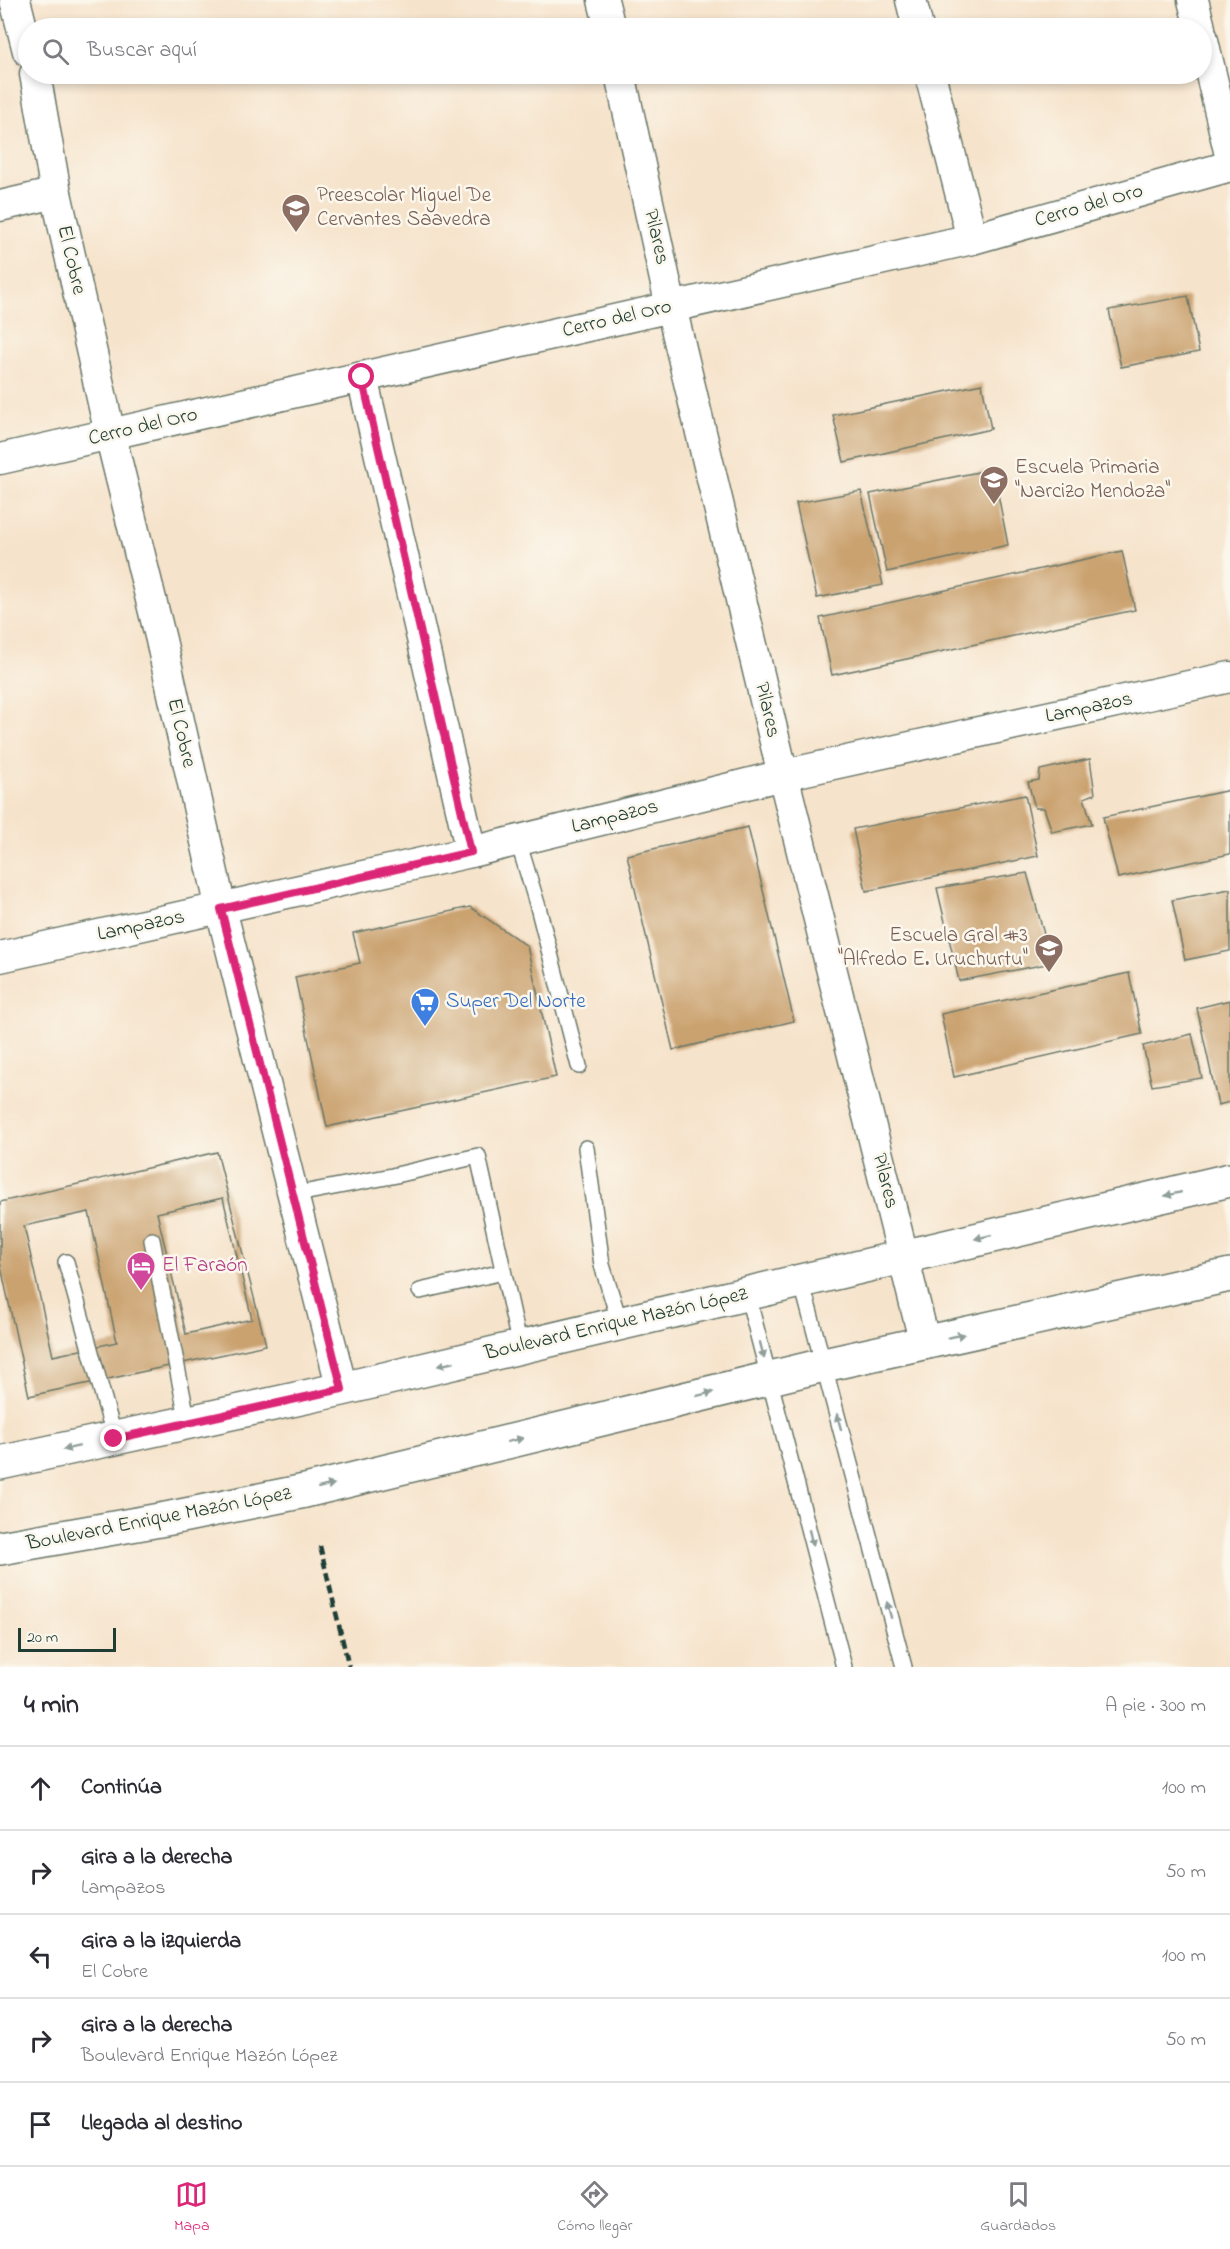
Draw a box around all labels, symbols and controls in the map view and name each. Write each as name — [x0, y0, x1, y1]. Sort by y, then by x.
search box — [18, 18, 1212, 84]
icon: search — [39, 35, 72, 68]
text: Buscar aquí — [87, 35, 197, 67]
street label: Cerro del Oro — [1031, 176, 1147, 236]
place label: Preescolar Miguel De Cervantes Saavedra — [317, 181, 492, 235]
school or university icon: Preescolar Miguel De Cervantes Saavedra — [280, 192, 312, 234]
street label: Pilares — [635, 206, 677, 268]
street label: El Cobre — [48, 222, 94, 298]
street label: Cerro del Oro — [559, 292, 675, 346]
route start — [348, 363, 374, 389]
street label: Cerro del Oro — [85, 400, 201, 454]
place label: Escuela Primaria "Narcizo Mendoza" — [1015, 453, 1170, 507]
school or university icon: Escuela Primaria "Narcizo Mendoza" — [978, 464, 1010, 506]
street label: Pilares — [746, 679, 788, 741]
street label: Lampazos — [1043, 684, 1135, 732]
street label: El Cobre — [158, 695, 204, 771]
street label: Lampazos — [568, 792, 662, 842]
street label: Lampazos — [95, 902, 187, 950]
place label: Escuela Gral #3 "Alfredo E. Uruchurtu" — [838, 921, 1028, 975]
school or university icon: Escuela Gral #3 "Alfredo E. Uruchurtu" — [1033, 932, 1065, 974]
supermarket icon: Super Del Norte — [409, 986, 441, 1028]
place label: Super Del Norte — [446, 987, 586, 1017]
street label: Pilares — [864, 1150, 906, 1212]
one-way arrow — [1164, 1189, 1182, 1199]
one-way arrow — [974, 1233, 992, 1243]
hotel icon: El Faraón — [125, 1250, 157, 1292]
place label: El Faraón — [162, 1251, 248, 1281]
street label: Boulevard Enrique Mazón López — [480, 1279, 751, 1369]
one-way arrow — [947, 1331, 965, 1341]
one-way arrow — [758, 1341, 767, 1359]
one-way arrow — [437, 1360, 455, 1370]
one-way arrow — [695, 1388, 714, 1398]
one-way arrow — [834, 1413, 843, 1431]
route end — [100, 1425, 126, 1451]
one-way arrow — [506, 1434, 524, 1444]
one-way arrow — [62, 1444, 80, 1454]
street label: Boulevard Enrique Mazón López — [23, 1479, 294, 1560]
one-way arrow — [316, 1480, 335, 1490]
one-way arrow — [807, 1530, 816, 1548]
one-way arrow — [884, 1601, 893, 1619]
scale bar — [18, 1625, 116, 1652]
text: 20 m — [27, 1626, 58, 1650]
text: 4 min — [24, 1687, 79, 1725]
text: A pie · 300 m — [1105, 1692, 1206, 1721]
icon: ahead — [24, 1772, 57, 1805]
text: Continúa — [81, 1772, 162, 1804]
text: 100 m — [1162, 1774, 1206, 1803]
text: Gira a la derecha — [81, 1842, 232, 1874]
icon: right — [24, 1856, 57, 1889]
text: 50 m — [1165, 1858, 1206, 1887]
text: Lampazos — [81, 1874, 165, 1903]
text: Gira a la izquierda — [81, 1926, 241, 1958]
icon: left — [24, 1940, 57, 1973]
text: 100 m — [1162, 1942, 1206, 1971]
text: El Cobre — [81, 1958, 148, 1987]
text: Gira a la derecha — [81, 2010, 232, 2042]
icon: right — [24, 2024, 57, 2057]
text: 50 m — [1165, 2026, 1206, 2055]
text: Boulevard Enrique Mazón López — [81, 2042, 338, 2071]
icon: arrive — [24, 2108, 57, 2141]
text: Llegada al destino — [81, 2108, 242, 2140]
tab: Mapa — [174, 2178, 210, 2238]
tab: Cómo llegar — [557, 2178, 633, 2238]
tab: Guardados — [980, 2178, 1056, 2238]

